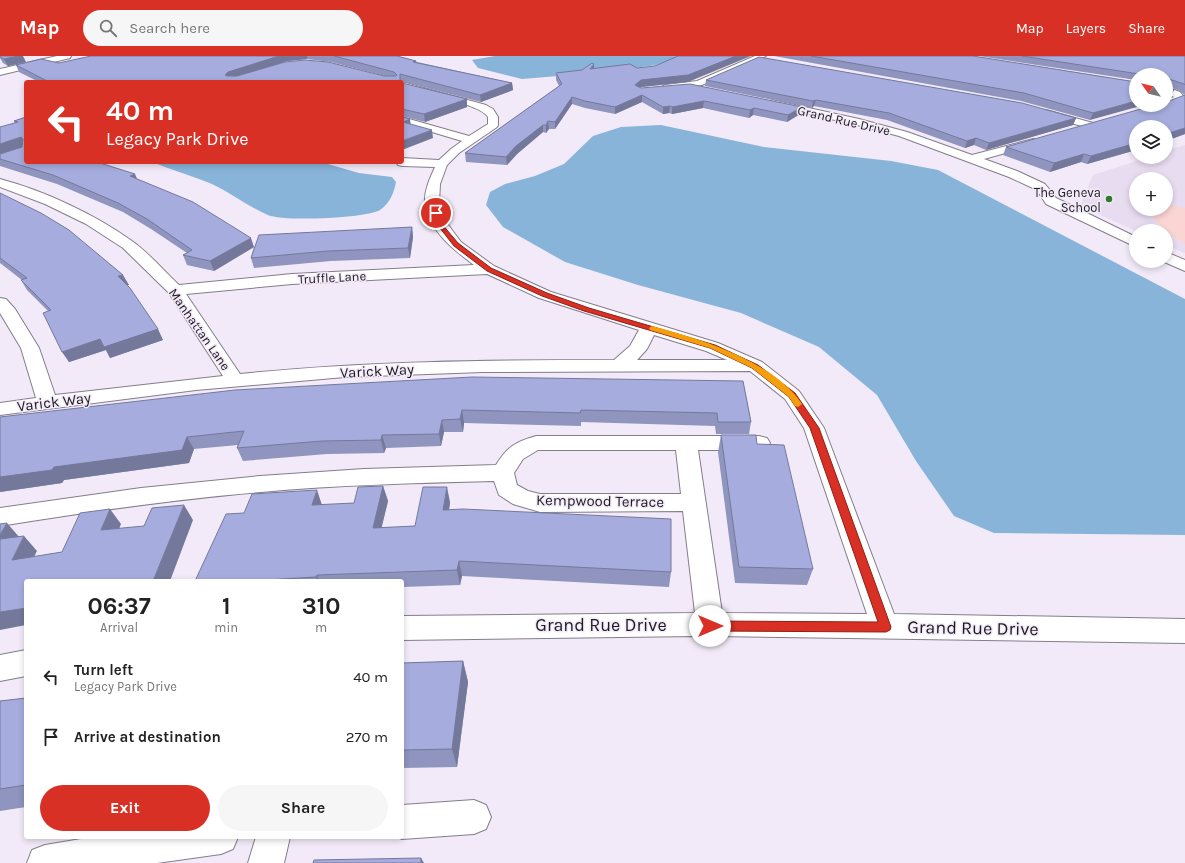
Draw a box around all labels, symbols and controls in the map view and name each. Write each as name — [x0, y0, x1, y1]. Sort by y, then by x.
search box — [83, 10, 363, 46]
text: Map — [20, 17, 59, 39]
icon: search — [97, 17, 119, 39]
text: Search here — [129, 19, 210, 37]
text: Map — [1016, 20, 1044, 37]
text: Layers — [1066, 20, 1106, 37]
text: Share — [1128, 20, 1165, 37]
north arrow — [1129, 68, 1173, 112]
map controls — [1129, 68, 1173, 268]
text: 40 m — [106, 94, 174, 127]
icon: left — [40, 96, 92, 148]
street label: Grand Rue Drive — [796, 103, 892, 139]
button: layers — [1129, 120, 1173, 164]
text: Legacy Park Drive — [106, 128, 249, 150]
button: + — [1129, 172, 1173, 216]
place label: The Geneva School — [1034, 185, 1101, 215]
marker: The Geneva School — [1104, 194, 1114, 204]
pin — [419, 196, 453, 230]
icon: arrive — [425, 202, 447, 224]
button: − — [1129, 224, 1173, 268]
street label: Truffle Lane — [298, 268, 367, 287]
street label: Manhattan Lane — [166, 285, 234, 373]
street label: Varick Way — [340, 360, 414, 382]
street label: Varick Way — [16, 389, 92, 415]
street label: Kempwood Terrace — [536, 491, 664, 511]
text: 06:37 — [88, 592, 151, 620]
text: 1 — [222, 592, 230, 620]
text: 310 — [302, 592, 340, 620]
position arrow — [689, 605, 731, 647]
street label: Grand Rue Drive — [535, 614, 667, 636]
street label: Grand Rue Drive — [907, 616, 1039, 640]
text: Arrival — [100, 620, 138, 635]
text: min — [214, 620, 238, 635]
text: m — [315, 620, 327, 635]
text: Turn left — [74, 661, 133, 679]
icon: left — [40, 666, 62, 688]
text: 40 m — [353, 668, 388, 686]
text: Legacy Park Drive — [74, 679, 177, 694]
icon: arrive — [40, 726, 62, 748]
text: Arrive at destination — [74, 728, 221, 746]
text: 270 m — [346, 728, 388, 746]
button: Exit — [40, 785, 210, 831]
button: Share — [218, 785, 388, 831]

